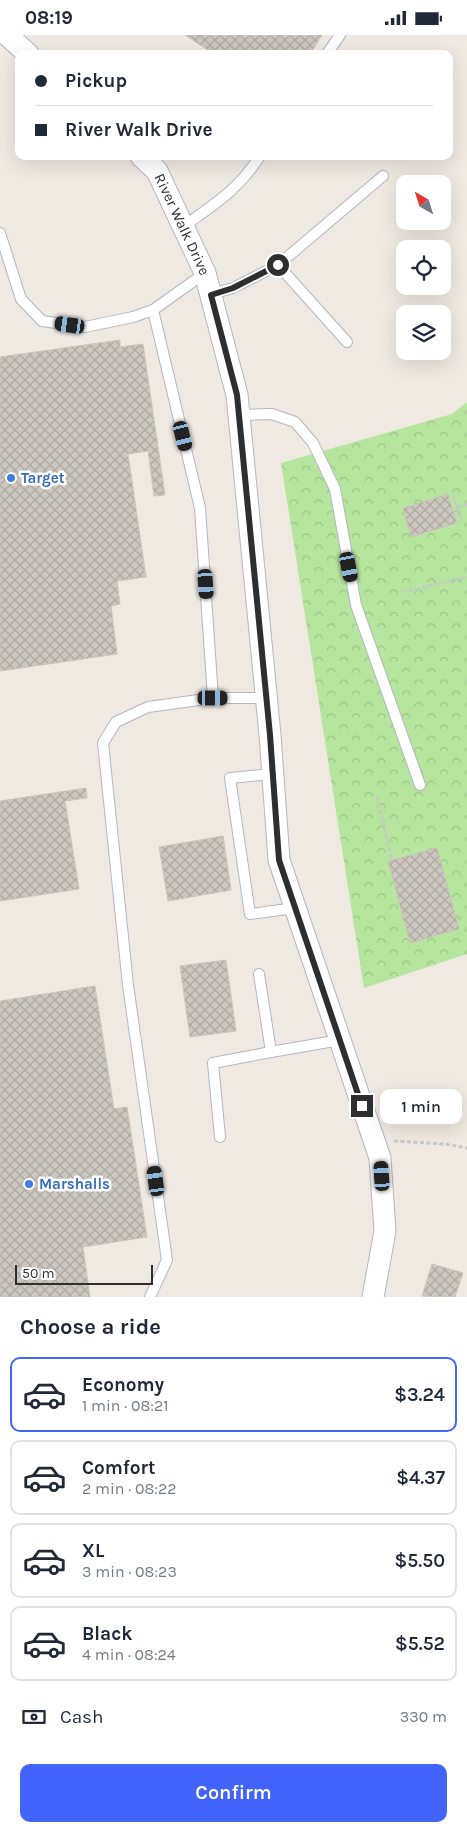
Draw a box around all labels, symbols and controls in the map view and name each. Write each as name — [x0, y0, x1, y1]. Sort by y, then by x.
text: 08:19 — [25, 7, 73, 29]
text: Pickup — [65, 70, 127, 92]
text: River Walk Drive — [65, 119, 213, 141]
street label: River Walk Drive — [150, 171, 214, 278]
north arrow — [396, 175, 451, 230]
map controls — [396, 175, 451, 360]
button: locate — [396, 240, 451, 295]
route start — [267, 254, 289, 276]
button: layers — [396, 305, 451, 360]
car — [54, 315, 85, 335]
car — [172, 420, 193, 452]
place label: Target — [21, 469, 65, 487]
marker: Target — [5, 472, 17, 484]
car — [338, 551, 359, 583]
car — [197, 569, 214, 599]
car — [198, 691, 228, 706]
callout: 1 min — [380, 1089, 462, 1123]
route end — [351, 1095, 373, 1117]
text: 1 min — [401, 1097, 441, 1116]
car — [373, 1161, 390, 1191]
car — [146, 1165, 165, 1197]
place label: Marshalls — [39, 1175, 110, 1193]
marker: Marshalls — [23, 1178, 35, 1190]
scale bar — [15, 1262, 152, 1285]
text: 50 m — [22, 1265, 55, 1282]
text: Choose a ride — [20, 1314, 161, 1340]
icon: car — [22, 1372, 67, 1417]
text: Economy — [82, 1374, 164, 1396]
text: $3.24 — [394, 1384, 445, 1406]
text: 1 min · 08:21 — [82, 1396, 169, 1415]
icon: car — [22, 1455, 67, 1500]
text: Comfort — [82, 1457, 156, 1479]
text: $4.37 — [396, 1467, 445, 1489]
text: 2 min · 08:22 — [82, 1479, 176, 1498]
icon: car — [22, 1538, 67, 1583]
text: XL — [82, 1540, 104, 1562]
text: $5.50 — [395, 1550, 445, 1572]
text: 3 min · 08:23 — [82, 1562, 177, 1581]
icon: car — [22, 1621, 67, 1666]
text: Black — [82, 1623, 133, 1645]
text: $5.52 — [395, 1633, 445, 1655]
text: 4 min · 08:24 — [82, 1645, 176, 1664]
icon: cash — [20, 1703, 48, 1731]
text: Cash — [60, 1706, 104, 1728]
text: 330 m — [400, 1707, 447, 1726]
button: Confirm — [20, 1764, 447, 1822]

